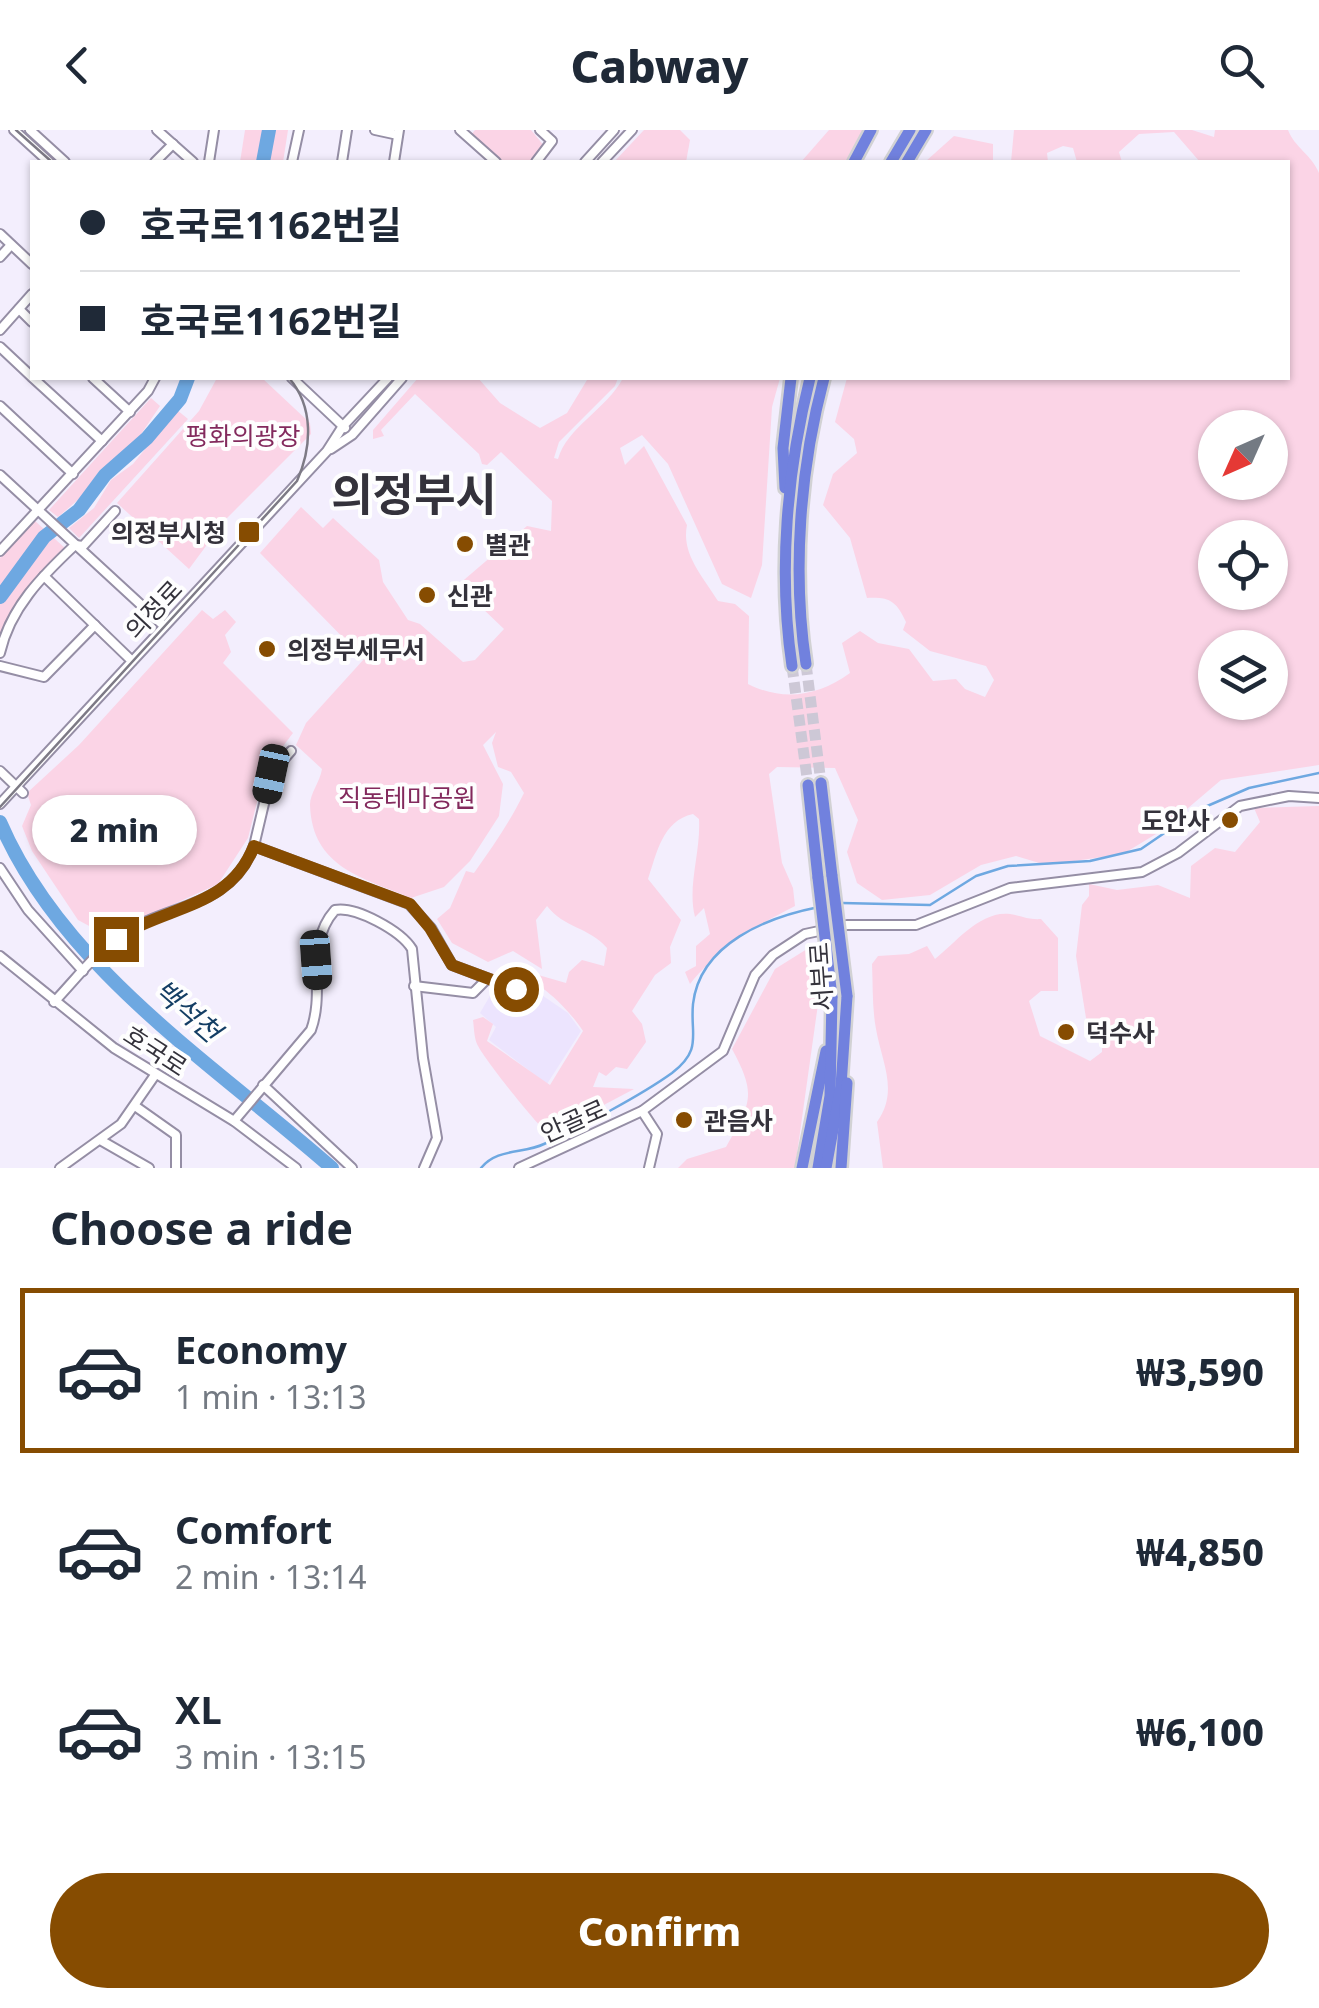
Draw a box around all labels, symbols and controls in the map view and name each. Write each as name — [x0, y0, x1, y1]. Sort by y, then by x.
text: Cabway — [571, 35, 748, 96]
icon: back — [50, 38, 105, 93]
icon: search — [1214, 38, 1269, 93]
text: 호국로1162번길 — [140, 198, 402, 250]
text: 호국로1162번길 — [140, 294, 402, 346]
north arrow — [1198, 410, 1288, 500]
map controls — [1198, 410, 1288, 720]
park label: 평화의광장 — [185, 418, 301, 452]
district label: 의정부시 — [331, 463, 497, 524]
place label: 의정부시청 — [111, 515, 226, 549]
marker: 의정부시청 — [236, 519, 262, 545]
button: locate — [1198, 520, 1288, 610]
place label: 별관 — [485, 527, 531, 561]
marker: 별관 — [454, 533, 476, 555]
street label: 의정로 — [117, 572, 189, 646]
place label: 신관 — [447, 578, 493, 612]
marker: 신관 — [416, 584, 438, 606]
button: layers — [1198, 630, 1288, 720]
place label: 의정부세무서 — [287, 632, 425, 666]
marker: 의정부세무서 — [256, 638, 278, 660]
car — [250, 742, 292, 806]
park label: 직동테마공원 — [338, 780, 476, 814]
callout: 2 min — [34, 794, 198, 864]
place label: 도안사 — [1141, 803, 1210, 837]
text: 2 min — [70, 808, 159, 851]
marker: 도안사 — [1219, 809, 1241, 831]
route end — [94, 917, 139, 962]
car — [299, 929, 333, 991]
street label: 서부로 — [801, 941, 839, 1013]
route start — [494, 967, 539, 1012]
water label: 백석천 — [146, 970, 232, 1052]
place label: 덕수사 — [1086, 1015, 1155, 1049]
street label: 호국로 — [118, 1017, 194, 1083]
marker: 덕수사 — [1055, 1021, 1077, 1043]
street label: 안골로 — [535, 1090, 611, 1150]
place label: 관음사 — [704, 1103, 773, 1137]
marker: 관음사 — [673, 1109, 695, 1131]
text: Choose a ride — [50, 1197, 353, 1258]
text: Economy — [175, 1323, 347, 1375]
icon: car — [55, 1326, 145, 1416]
text: ₩3,590 — [1136, 1345, 1264, 1397]
text: 1 min · 13:13 — [175, 1375, 367, 1418]
text: Comfort — [175, 1503, 332, 1555]
icon: car — [55, 1506, 145, 1596]
text: ₩4,850 — [1136, 1525, 1264, 1577]
text: 2 min · 13:14 — [175, 1555, 367, 1598]
text: XL — [175, 1683, 222, 1735]
icon: car — [55, 1686, 145, 1776]
text: ₩6,100 — [1136, 1705, 1264, 1757]
text: 3 min · 13:15 — [175, 1735, 367, 1778]
button: Confirm — [50, 1873, 1269, 1988]

